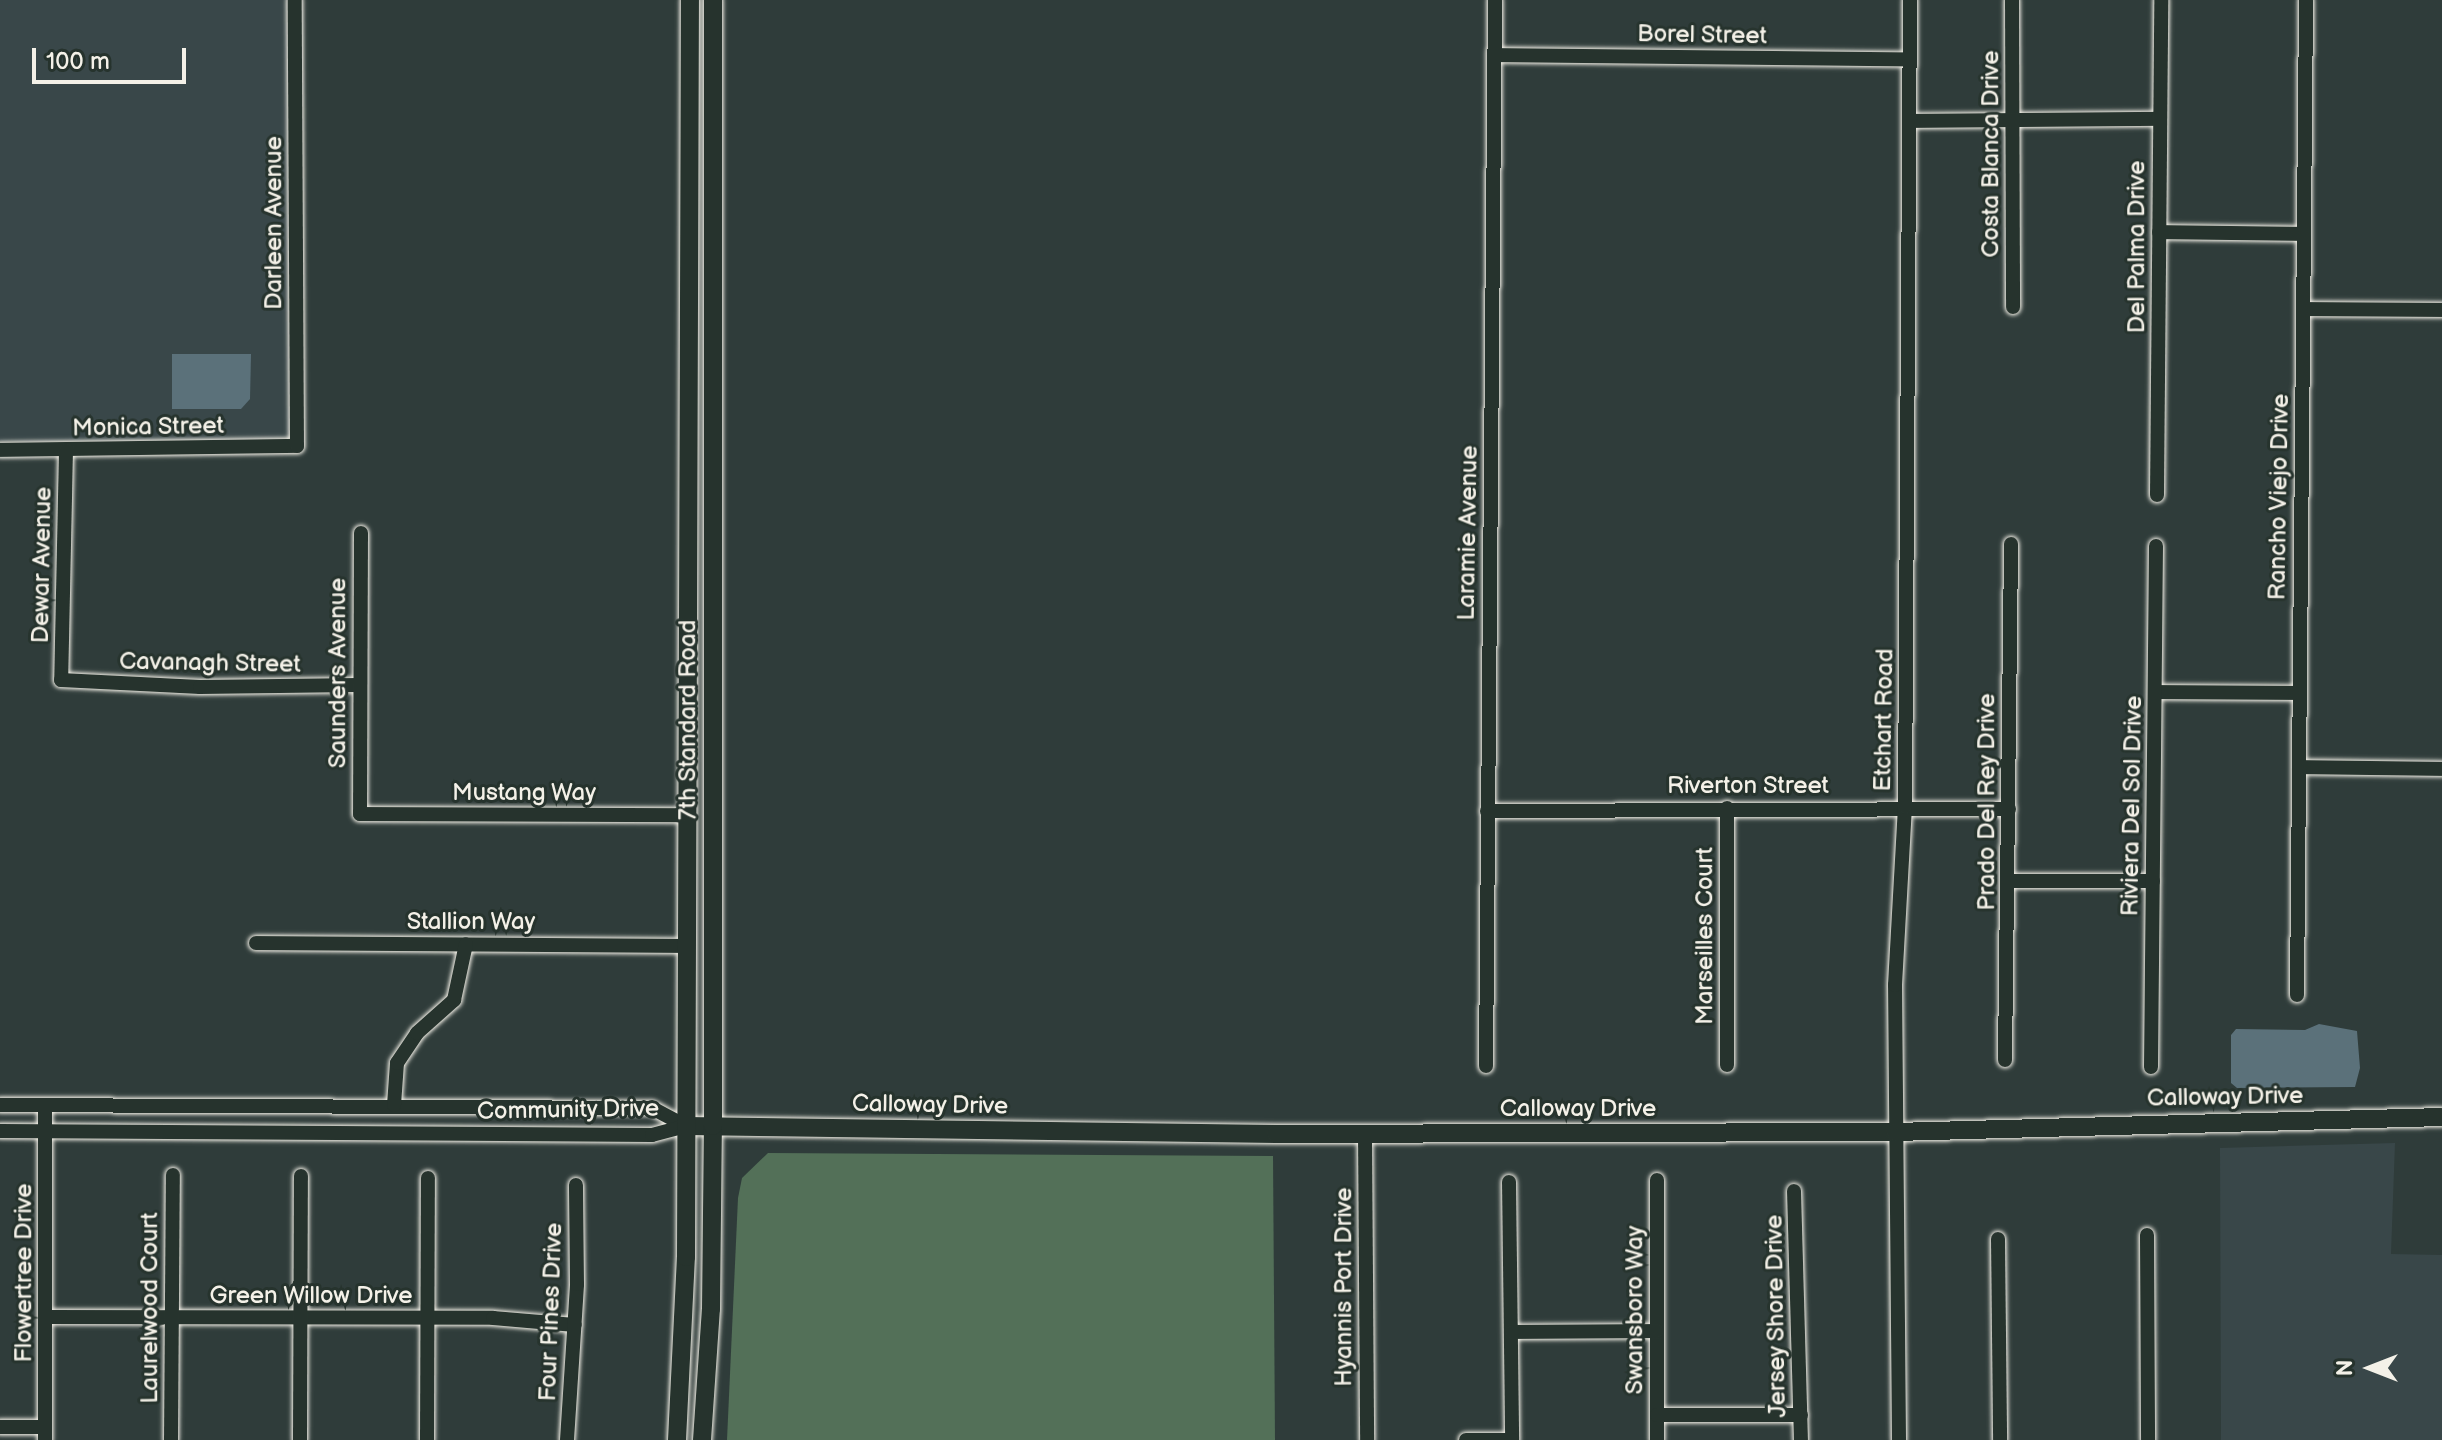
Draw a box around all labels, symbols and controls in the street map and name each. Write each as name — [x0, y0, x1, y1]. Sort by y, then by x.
street label: Borel Street — [1637, 19, 1767, 51]
scale bar — [36, 32, 190, 82]
text: 100 m — [46, 47, 110, 76]
street label: Costa Blanca Drive — [1977, 50, 2005, 258]
street label: Darleen Avenue — [260, 136, 288, 310]
street label: Del Palma Drive — [2123, 161, 2151, 333]
street label: Rancho Viejo Drive — [2263, 393, 2295, 601]
street label: Monica Street — [72, 411, 224, 443]
street label: Laramie Avenue — [1452, 445, 1484, 621]
street label: Dewar Avenue — [26, 486, 58, 644]
street label: Saunders Avenue — [324, 578, 352, 768]
street label: 7th Standard Road — [674, 620, 702, 820]
street label: Cavanagh Street — [119, 647, 301, 679]
street label: Etchart Road — [1868, 648, 1900, 792]
street label: Prado Del Rey Drive — [1973, 693, 2001, 911]
street label: Riviera Del Sol Drive — [2116, 695, 2148, 917]
street label: Riverton Street — [1667, 772, 1829, 800]
street label: Mustang Way — [451, 779, 597, 807]
street label: Marseilles Court — [1691, 847, 1719, 1025]
street label: Stallion Way — [406, 908, 536, 936]
street label: Calloway Drive — [2146, 1081, 2304, 1113]
street label: Calloway Drive — [851, 1089, 1009, 1121]
street label: Community Drive — [476, 1094, 660, 1126]
street label: Calloway Drive — [1499, 1095, 1657, 1123]
street label: Flowertree Drive — [10, 1184, 38, 1362]
street label: Hyannis Port Drive — [1330, 1187, 1358, 1387]
street label: Laurelwood Court — [136, 1212, 164, 1404]
street label: Jersey Shore Drive — [1760, 1213, 1792, 1419]
street label: Four Pines Drive — [533, 1222, 569, 1402]
street label: Swansboro Way — [1621, 1225, 1649, 1395]
street label: Green Willow Drive — [209, 1282, 413, 1310]
north arrow — [2330, 1328, 2410, 1408]
text: N — [2332, 1360, 2359, 1376]

